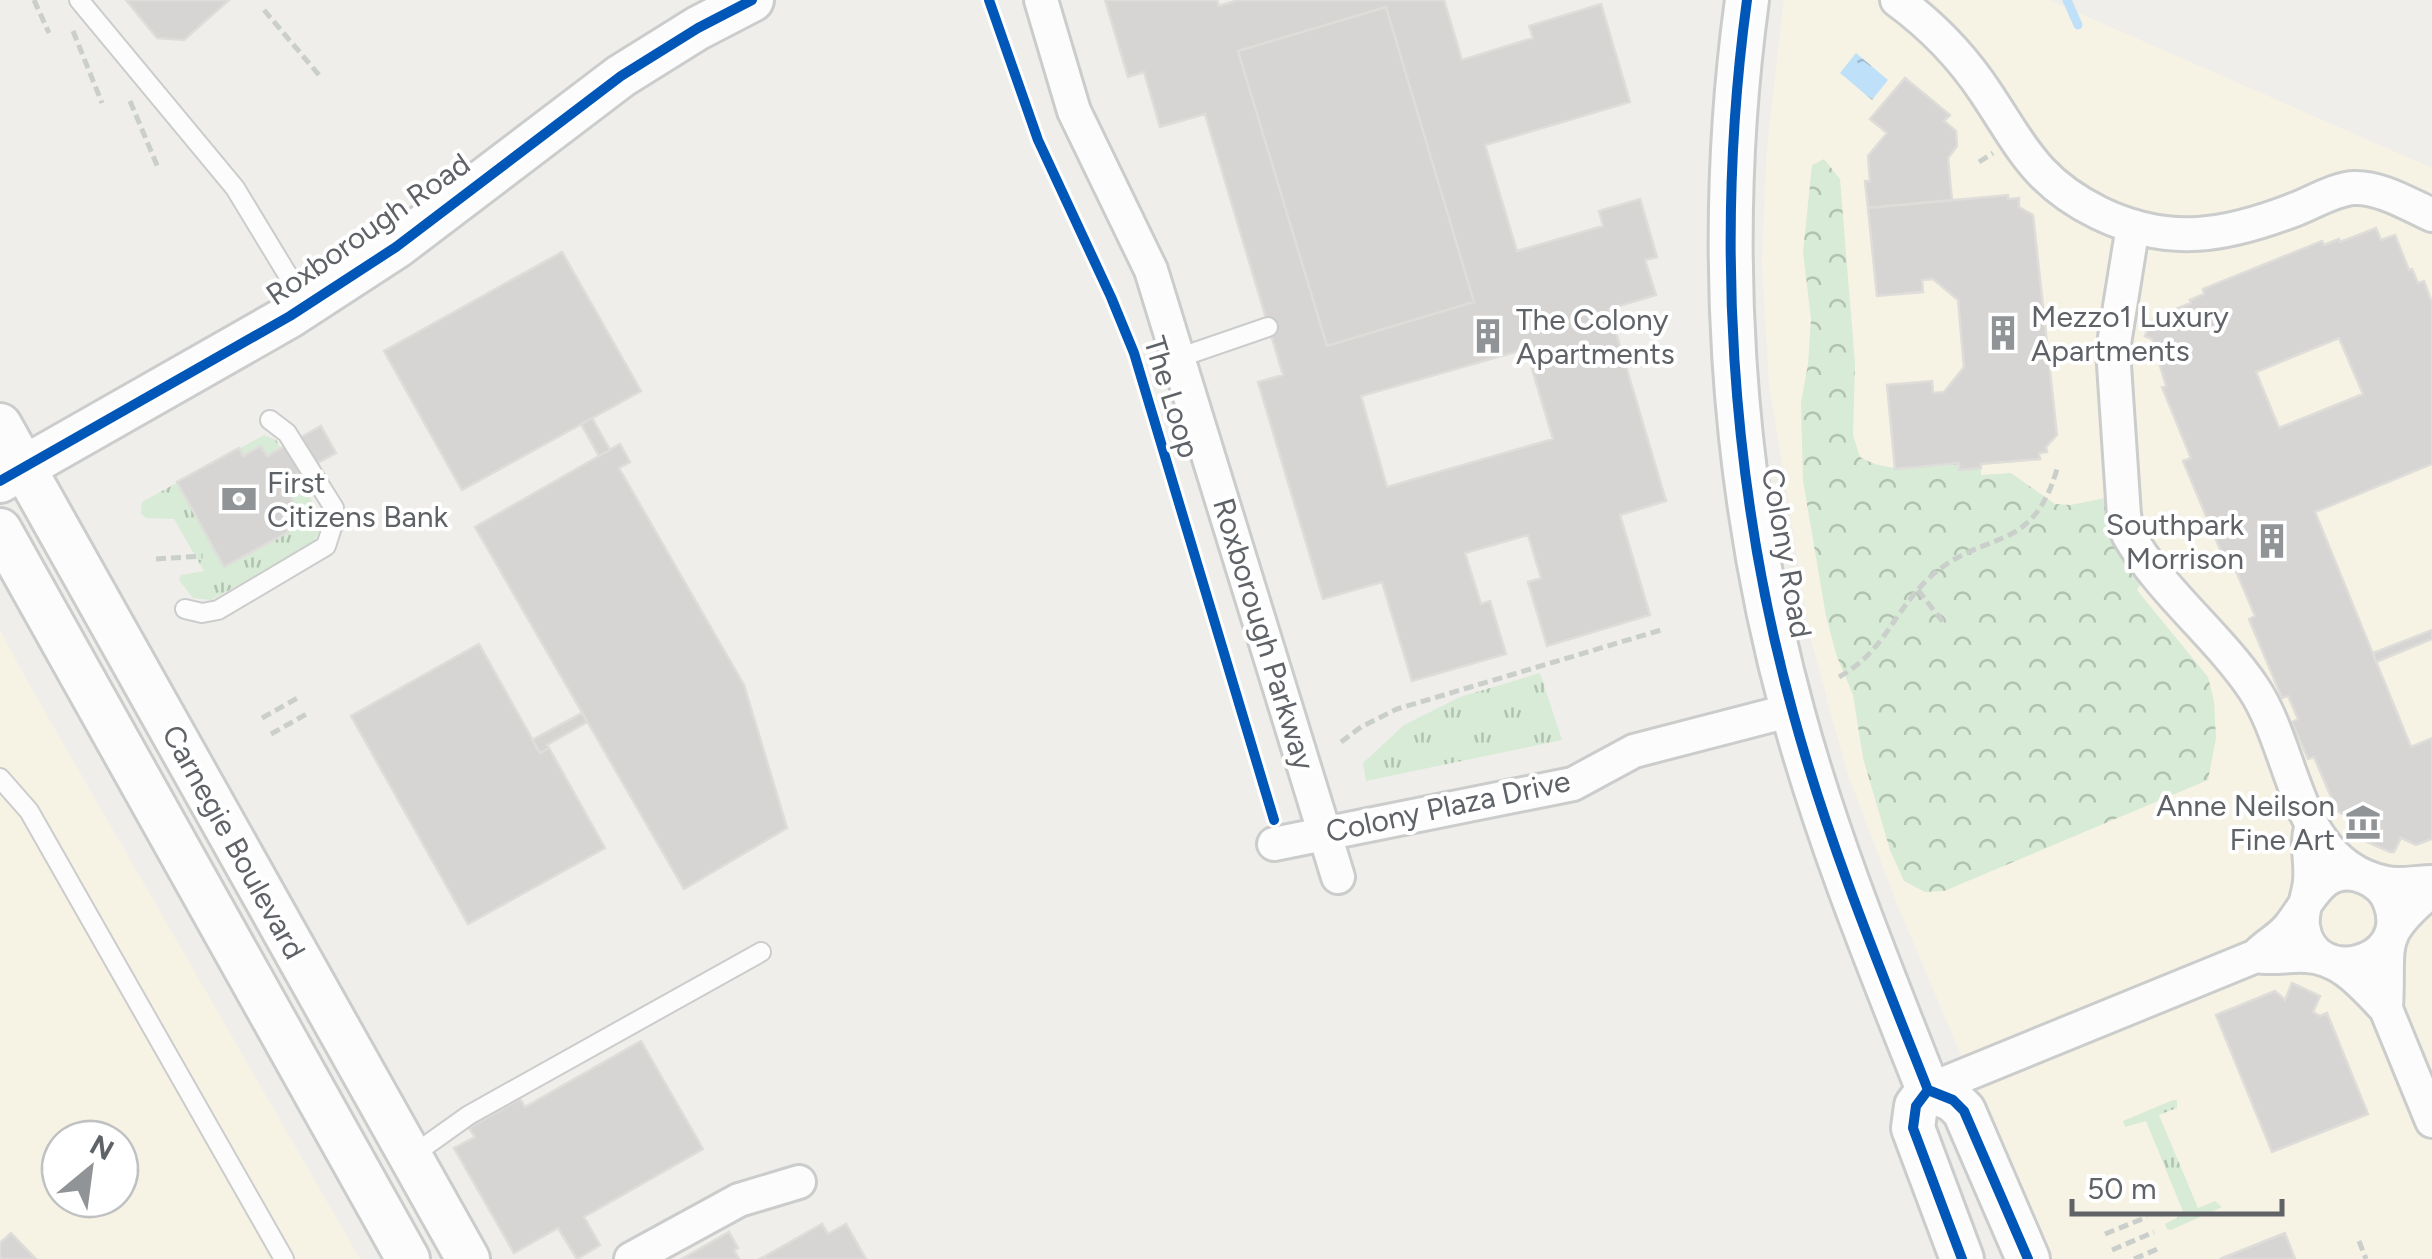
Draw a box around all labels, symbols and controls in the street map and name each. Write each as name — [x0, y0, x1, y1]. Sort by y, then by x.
street label: Roxborough Road — [259, 145, 477, 313]
place label: Mezzo1 Luxury Apartments — [2031, 298, 2229, 369]
place label: The Colony Apartments — [1516, 301, 1675, 372]
building icon: Mezzo1 Luxury Apartments — [1984, 314, 2022, 352]
building icon: The Colony Apartments — [1469, 317, 1507, 355]
street label: The Loop — [1136, 332, 1208, 462]
place label: First Citizens Bank — [267, 464, 448, 535]
street label: Colony Road — [1754, 465, 1820, 641]
bank icon: First Citizens Bank — [220, 480, 258, 518]
street label: Roxborough Parkway — [1205, 494, 1323, 775]
place label: Southpark Morrison — [2106, 506, 2244, 577]
building icon: Southpark Morrison — [2253, 522, 2291, 560]
street label: Carnegie Boulevard — [154, 719, 314, 965]
street label: Colony Plaza Drive — [1322, 762, 1574, 850]
place label: Anne Neilson Fine Art — [2156, 787, 2335, 858]
museum icon: Anne Neilson Fine Art — [2344, 803, 2382, 841]
north arrow — [40, 1119, 140, 1219]
text: N — [84, 1127, 120, 1167]
scale bar — [2072, 1154, 2282, 1216]
text: 50 m — [2087, 1170, 2156, 1207]

